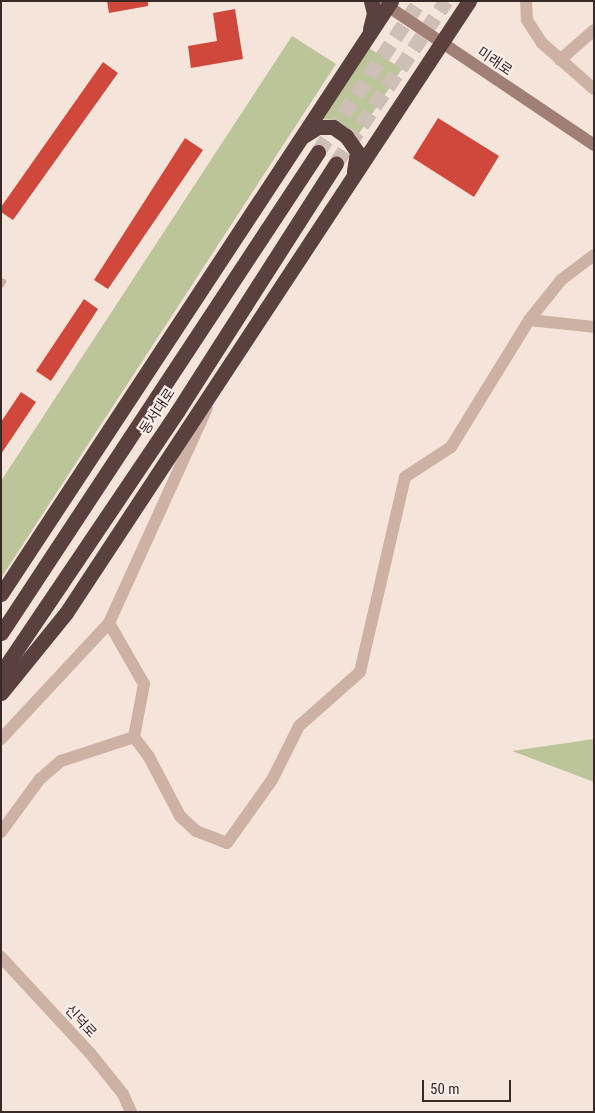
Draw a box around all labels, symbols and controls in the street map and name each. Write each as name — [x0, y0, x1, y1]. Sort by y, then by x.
street label: 미래로 — [474, 43, 516, 79]
street label: 동서대로 — [136, 385, 178, 437]
street label: 신덕로 — [62, 1001, 100, 1041]
scale bar — [425, 1070, 514, 1102]
text: 50 m — [430, 1080, 460, 1098]

